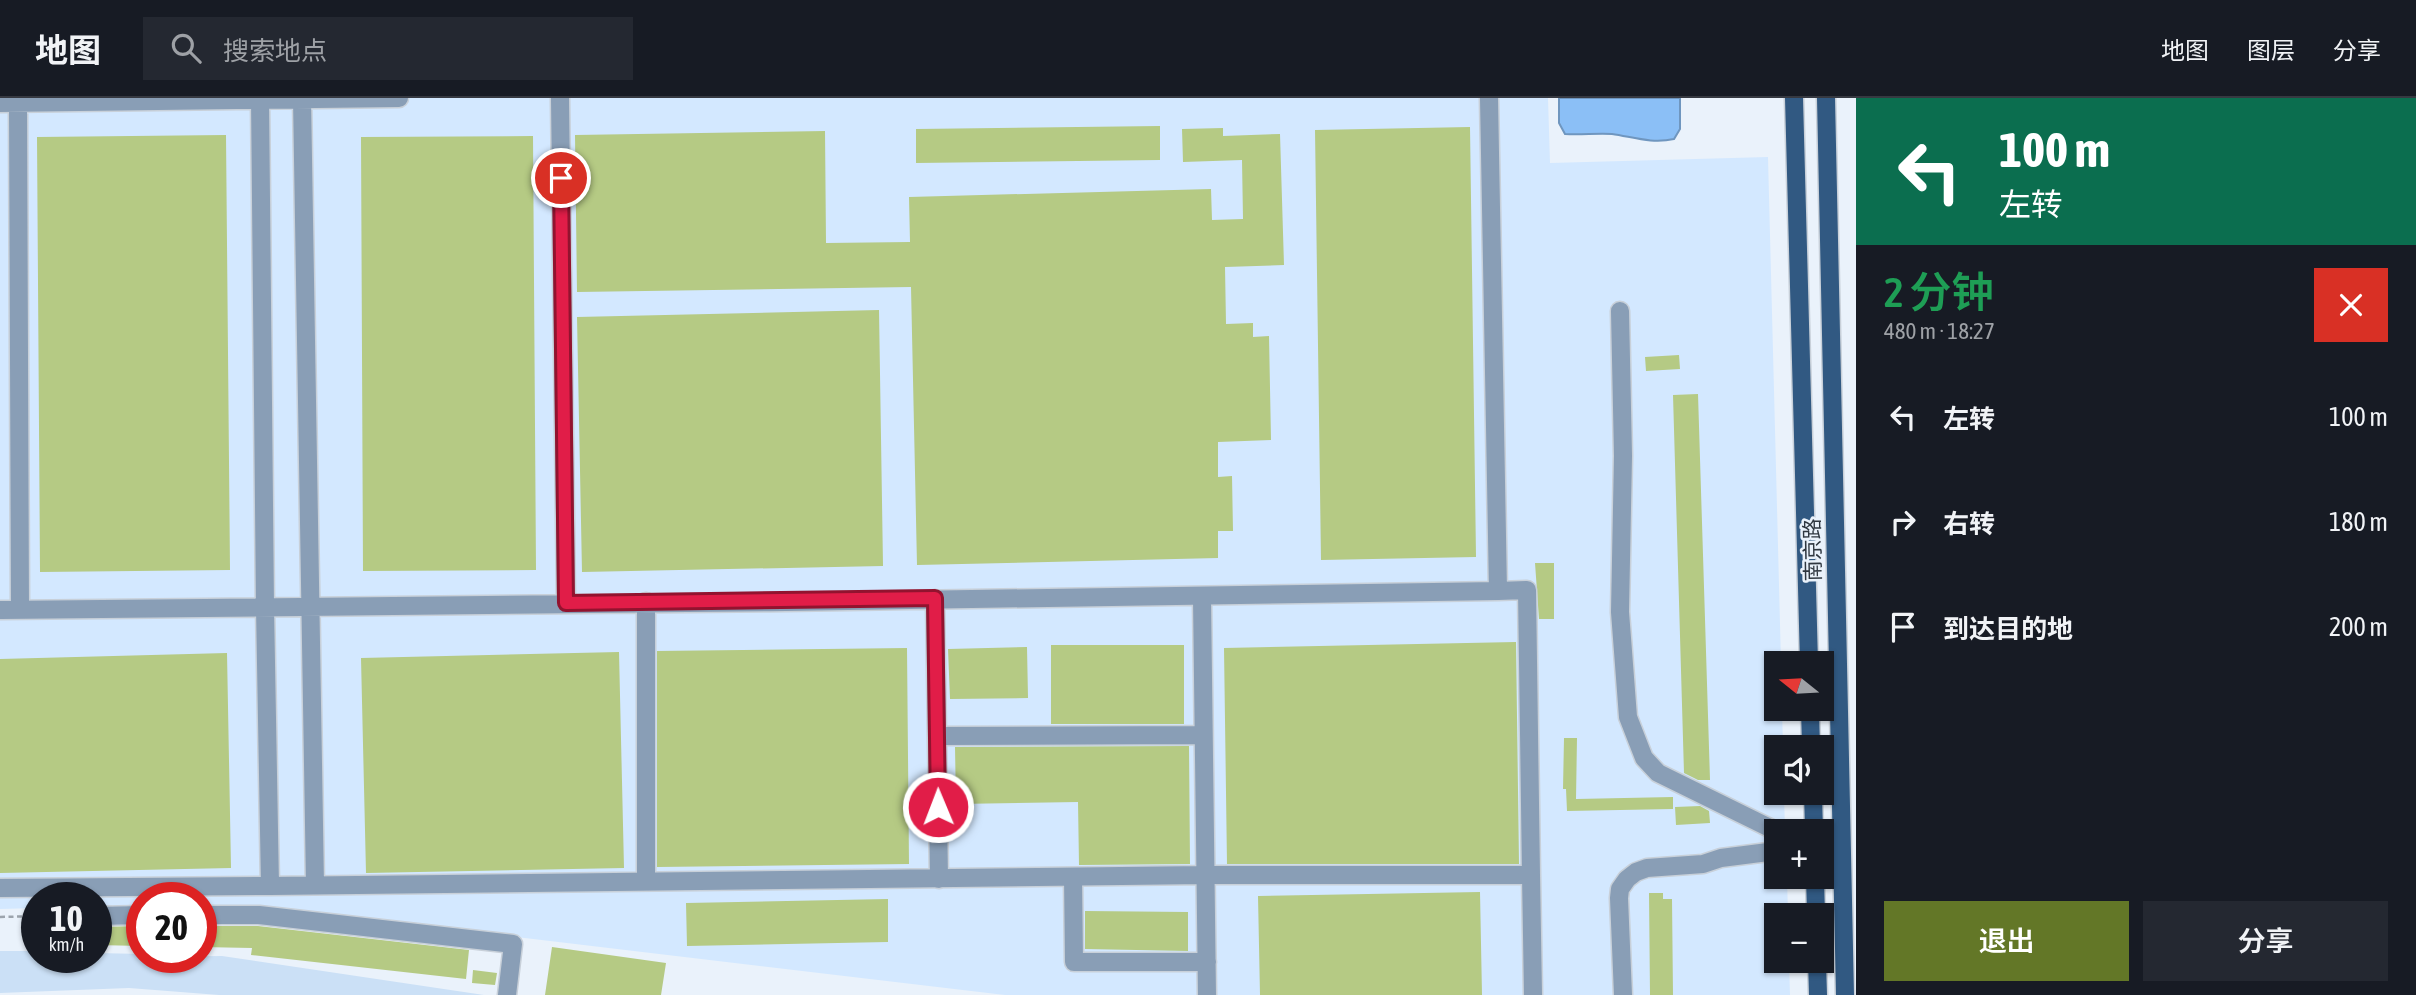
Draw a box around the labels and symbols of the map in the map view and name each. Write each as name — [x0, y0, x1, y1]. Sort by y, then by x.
pin — [531, 148, 591, 208]
street label: 南京路 — [1799, 518, 1825, 582]
north arrow — [1764, 651, 1834, 721]
position arrow — [901, 770, 975, 844]
speed limit sign: 20 — [126, 882, 217, 973]

